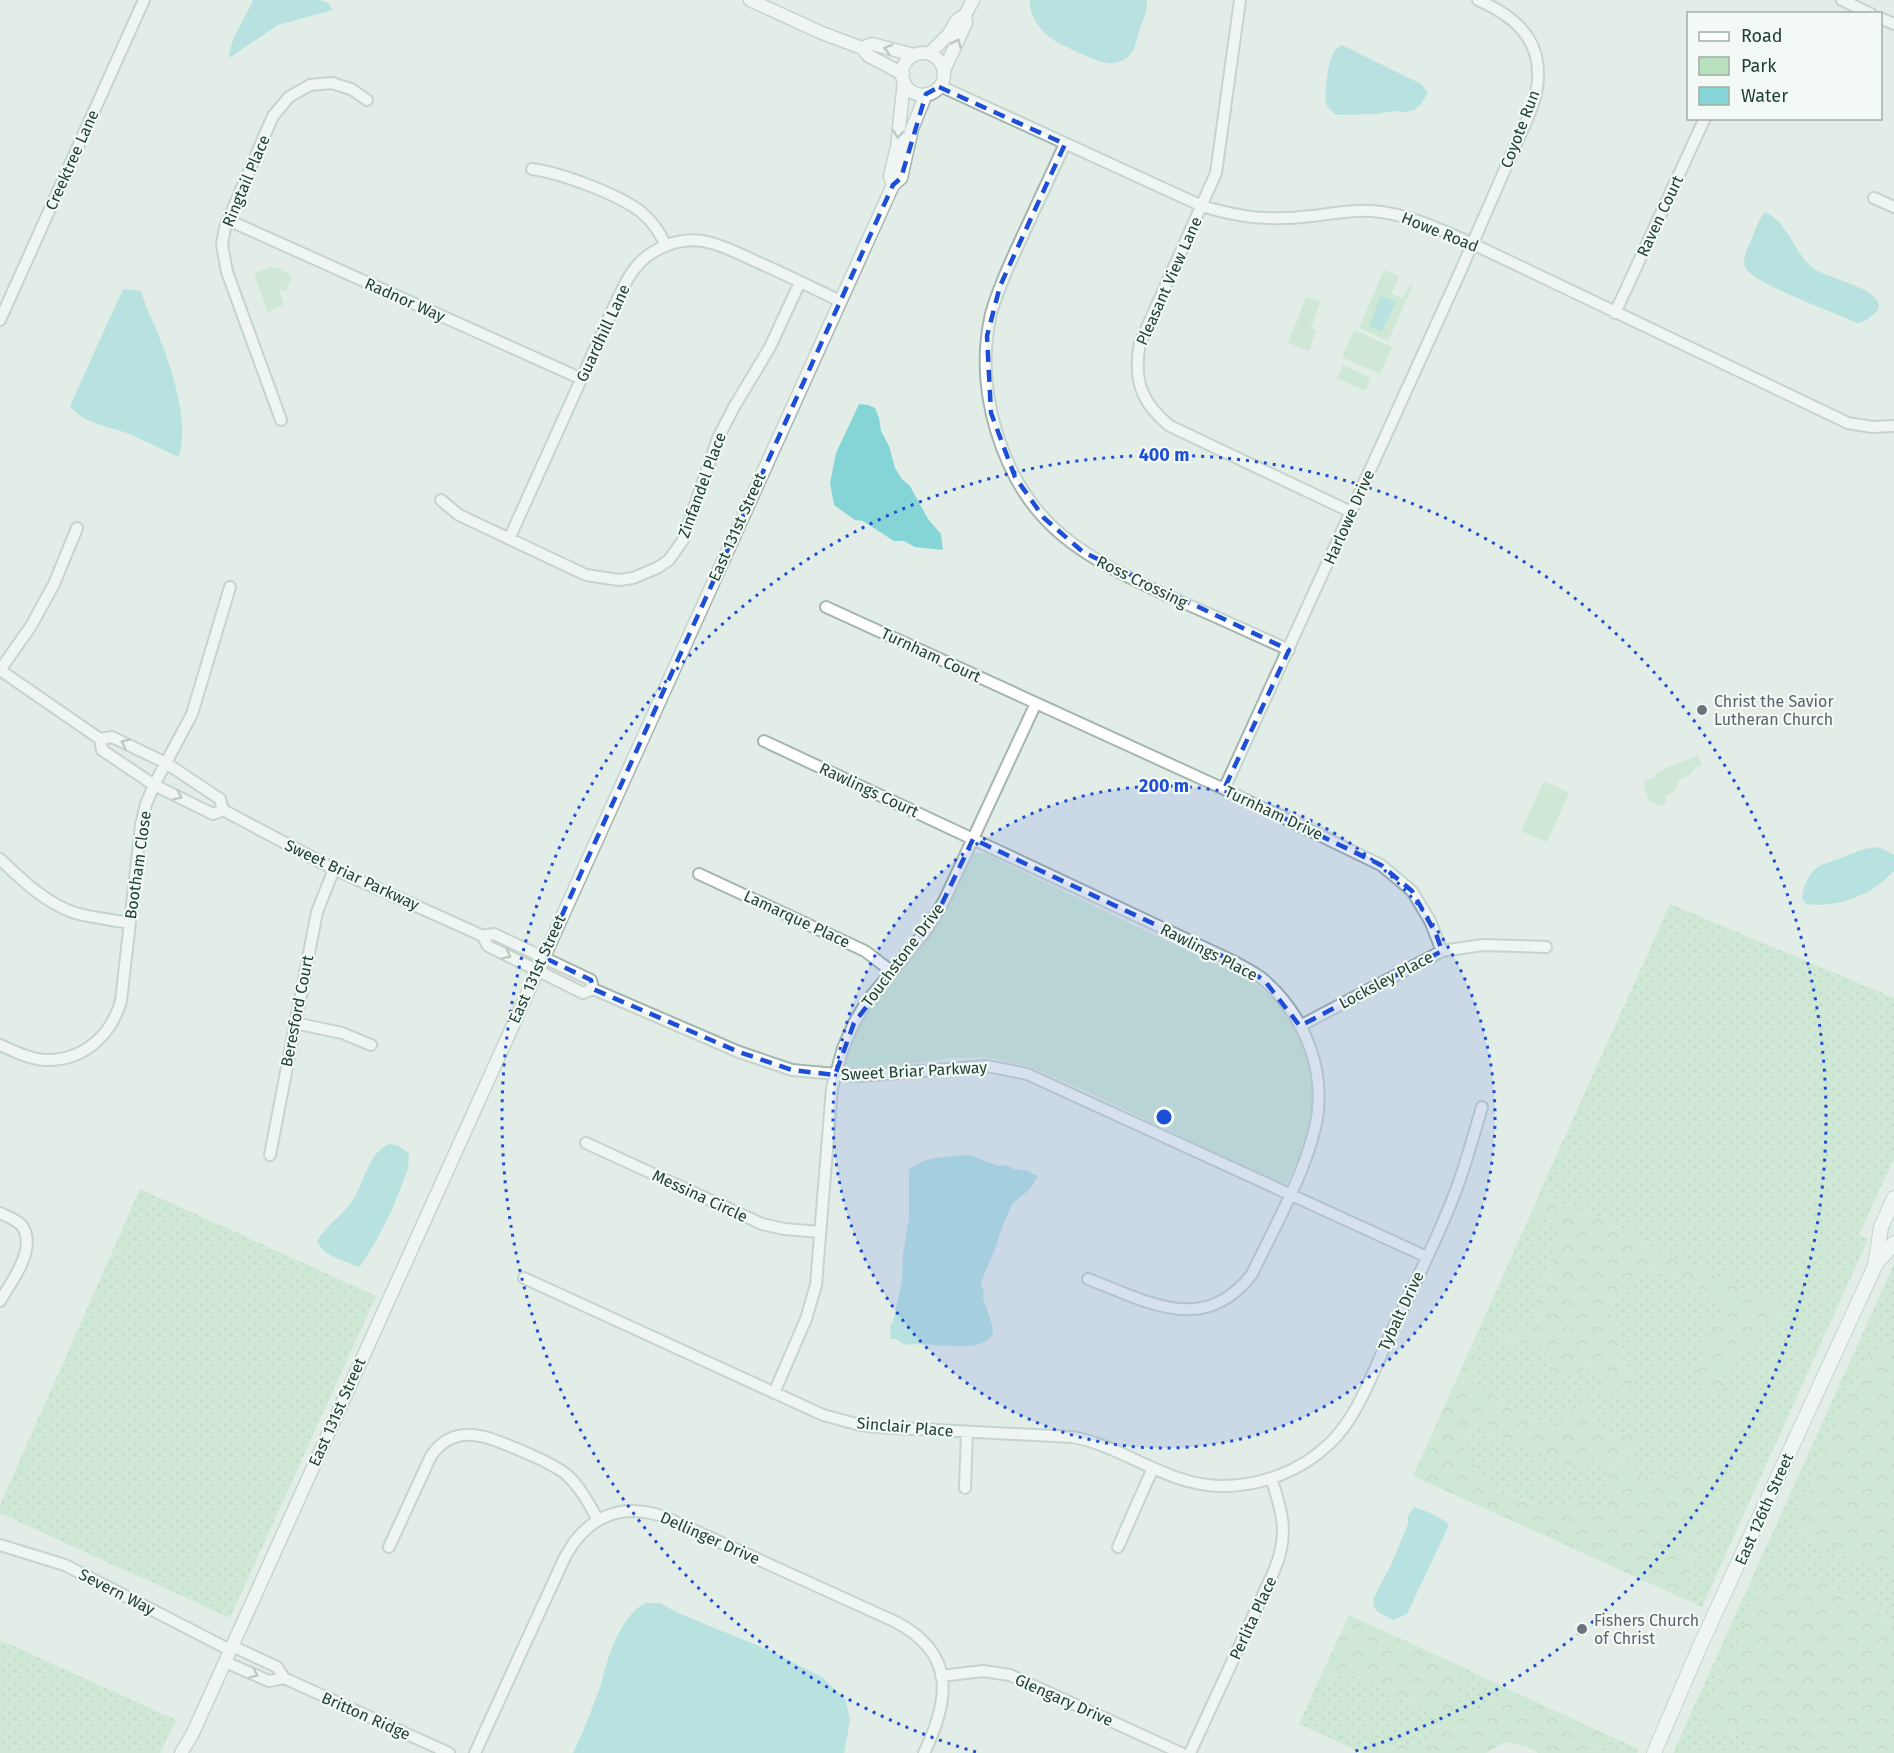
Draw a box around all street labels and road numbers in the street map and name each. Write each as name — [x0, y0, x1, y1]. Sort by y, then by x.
street label: Coyote Run — [1496, 87, 1544, 171]
street label: Creektree Lane — [41, 107, 103, 213]
street label: Ringtail Place — [218, 132, 274, 230]
street label: Raven Court — [1633, 172, 1687, 260]
street label: Howe Road — [1399, 208, 1481, 256]
street label: Pleasant View Lane — [1132, 214, 1206, 348]
street label: Radnor Way — [362, 274, 448, 326]
street label: Guardhill Lane — [572, 281, 634, 385]
street label: Zinfandel Place — [674, 430, 730, 540]
street label: Harlowe Drive — [1320, 467, 1378, 567]
street label: East 131st Street — [705, 470, 770, 584]
street label: Ross Crossing — [1094, 552, 1191, 612]
street label: Turnham Court — [878, 624, 984, 686]
street label: Rawlings Court — [816, 759, 922, 821]
street label: Turnham Drive — [1222, 782, 1326, 844]
street label: Bootham Close — [121, 810, 155, 920]
street label: Sweet Briar Parkway — [282, 835, 422, 915]
street label: Lamarque Place — [741, 886, 853, 952]
street label: Touchstone Drive — [858, 899, 948, 1011]
street label: East 131st Street — [505, 912, 570, 1026]
street label: Rawlings Place — [1157, 919, 1261, 985]
street label: Locksley Place — [1336, 947, 1436, 1013]
street label: Beresford Court — [277, 953, 317, 1069]
street label: Sweet Briar Parkway — [840, 1058, 988, 1084]
street label: Messina Circle — [649, 1166, 751, 1226]
street label: Tybalt Drive — [1374, 1268, 1428, 1354]
street label: East 131st Street — [305, 1355, 370, 1469]
street label: Sinclair Place — [856, 1413, 954, 1441]
street label: East 126th Street — [1731, 1450, 1797, 1568]
street label: Dellinger Drive — [657, 1508, 763, 1568]
street label: Severn Way — [76, 1565, 158, 1619]
street label: Perlita Place — [1225, 1573, 1281, 1663]
street label: Glengary Drive — [1012, 1670, 1116, 1730]
street label: Britton Ridge — [319, 1688, 413, 1744]

